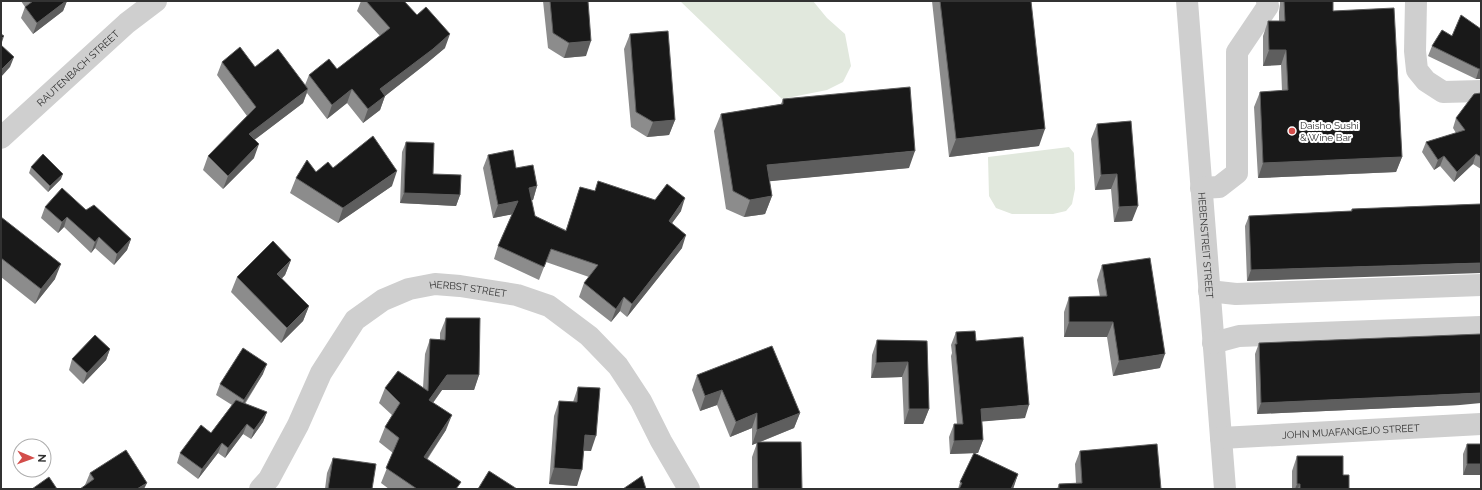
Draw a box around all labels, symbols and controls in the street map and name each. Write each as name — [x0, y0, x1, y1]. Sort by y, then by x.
street label: RAUTENBACH STREET — [34, 28, 121, 108]
place label: Daisho Sushi & Wine Bar — [1300, 120, 1359, 143]
marker: Daisho Sushi & Wine Bar — [1287, 126, 1297, 136]
street label: HEBENSTREIT STREET — [1196, 192, 1216, 299]
street label: HERBST STREET — [428, 278, 508, 299]
street label: JOHN MUAFANGEJO STREET — [1282, 422, 1420, 440]
north arrow — [12, 438, 52, 478]
text: N — [35, 454, 48, 463]

